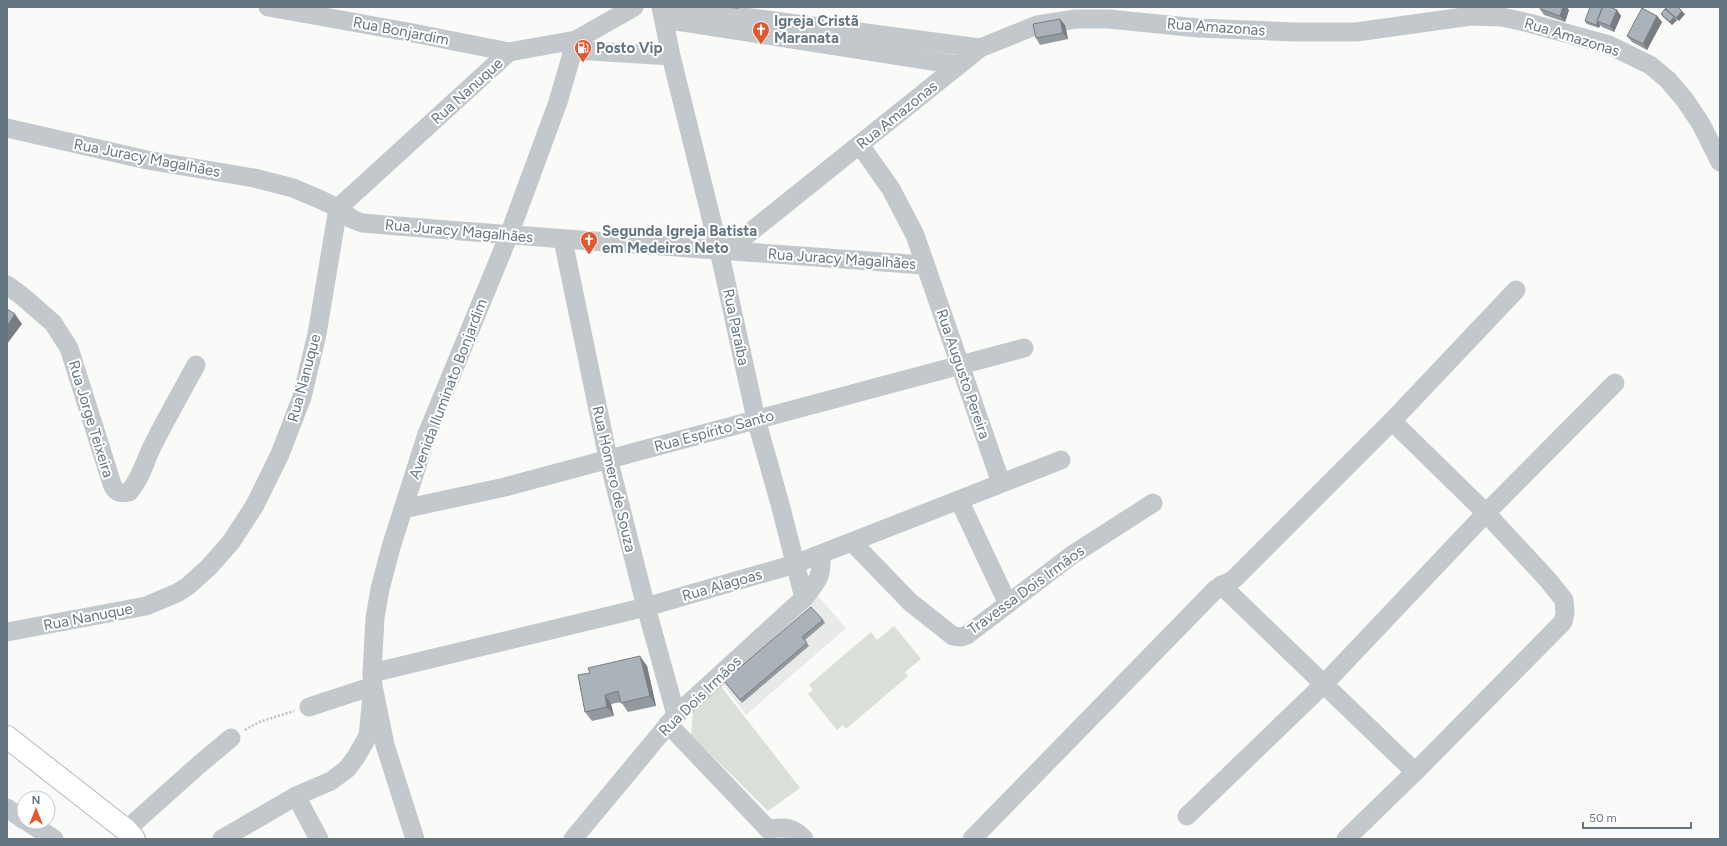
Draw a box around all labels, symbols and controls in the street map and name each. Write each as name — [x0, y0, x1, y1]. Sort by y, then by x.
place label: Igreja Cristã Maranata — [774, 12, 859, 47]
street label: Rua Bonjardim — [352, 13, 450, 49]
street label: Rua Amazonas — [1522, 14, 1622, 60]
street label: Rua Amazonas — [1166, 15, 1266, 39]
church icon: Igreja Cristã Maranata — [751, 20, 771, 45]
fuel station icon: Posto Vip — [573, 38, 593, 63]
place label: Posto Vip — [596, 39, 663, 57]
street label: Rua Nanuque — [427, 54, 507, 128]
street label: Rua Amazonas — [853, 77, 941, 153]
street label: Rua Juracy Magalhães — [72, 135, 222, 181]
street label: Rua Juracy Magalhães — [384, 216, 534, 246]
place label: Segunda Igreja Batista em Medeiros Neto — [602, 222, 757, 257]
church icon: Segunda Igreja Batista em Medeiros Neto — [579, 230, 599, 255]
street label: Rua Juracy Magalhães — [767, 245, 917, 273]
street label: Rua Paraíba — [719, 287, 753, 367]
street label: Avenida Iluminato Bonjardim — [405, 296, 491, 482]
street label: Rua Augusto Pereira — [932, 307, 994, 441]
street label: Rua Nanuque — [284, 332, 324, 424]
street label: Rua Jorge Teixeira — [65, 358, 117, 480]
street label: Rua Homero de Souza — [588, 404, 640, 554]
street label: Rua Espírito Santo — [652, 406, 776, 456]
street label: Travessa Dois Irmãos — [964, 542, 1088, 638]
street label: Rua Alagoas — [680, 565, 764, 605]
street label: Rua Nanuque — [42, 600, 134, 634]
street label: Rua Dois Irmãos — [655, 652, 745, 740]
north arrow — [16, 790, 56, 830]
text: N — [32, 794, 40, 807]
scale bar — [1583, 804, 1691, 830]
text: 50 m — [1589, 811, 1617, 825]

